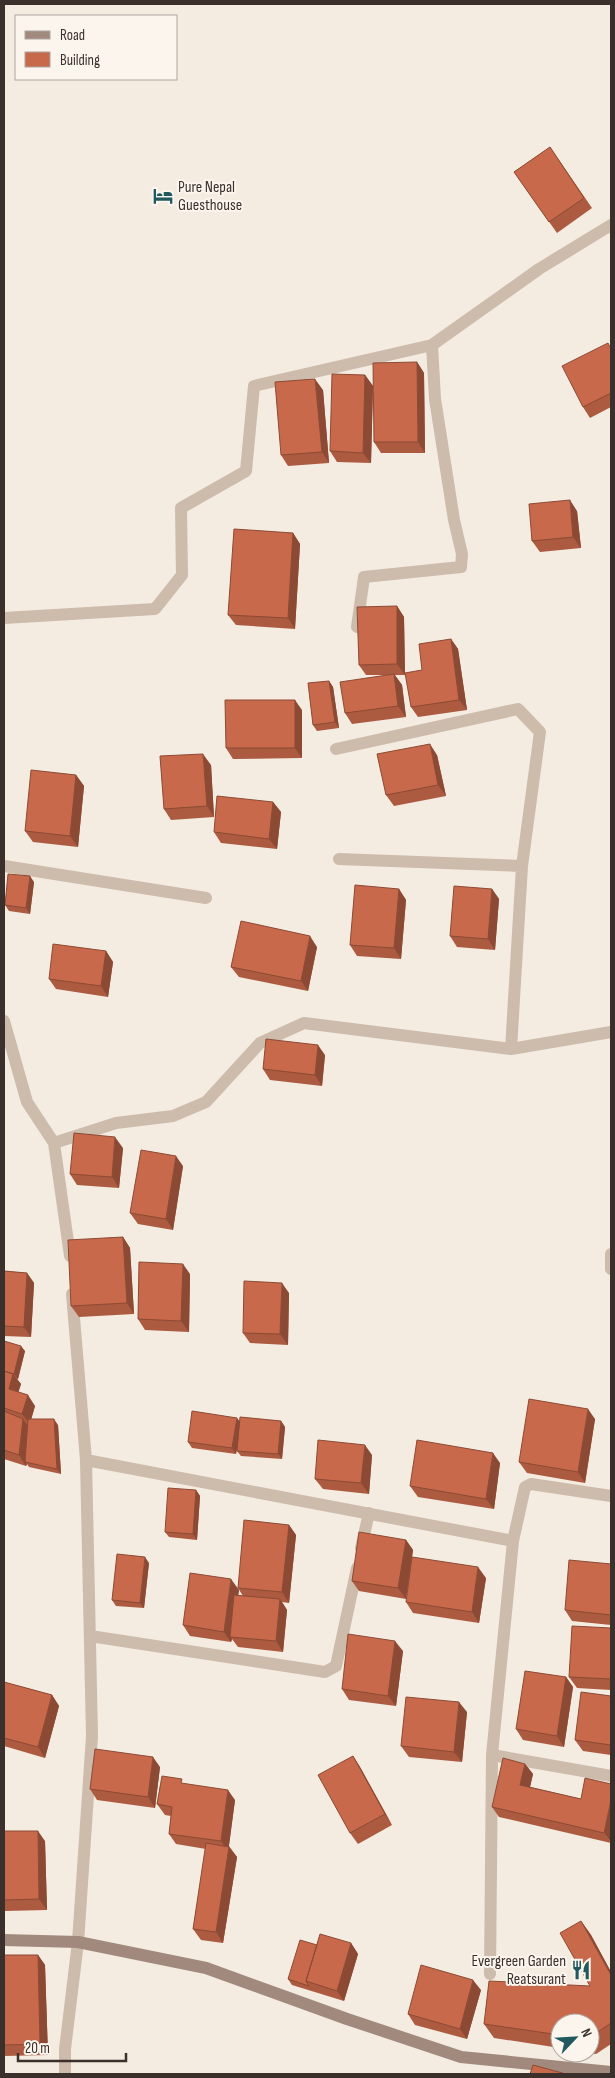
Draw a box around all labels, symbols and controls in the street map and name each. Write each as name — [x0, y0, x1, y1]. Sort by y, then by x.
legend — [15, 15, 178, 80]
text: Road — [60, 26, 85, 45]
text: Building — [60, 51, 100, 70]
place label: Pure Nepal Guesthouse — [178, 178, 242, 215]
hotel icon: Pure Nepal Guesthouse — [152, 185, 174, 207]
place label: Evergreen Garden Reatsurant — [471, 1952, 566, 1989]
restaurant icon: Evergreen Garden Reatsurant — [570, 1959, 592, 1981]
north arrow — [550, 2013, 600, 2063]
text: N — [577, 2026, 596, 2040]
scale bar — [18, 2030, 125, 2062]
text: 20 m — [25, 2039, 50, 2058]

